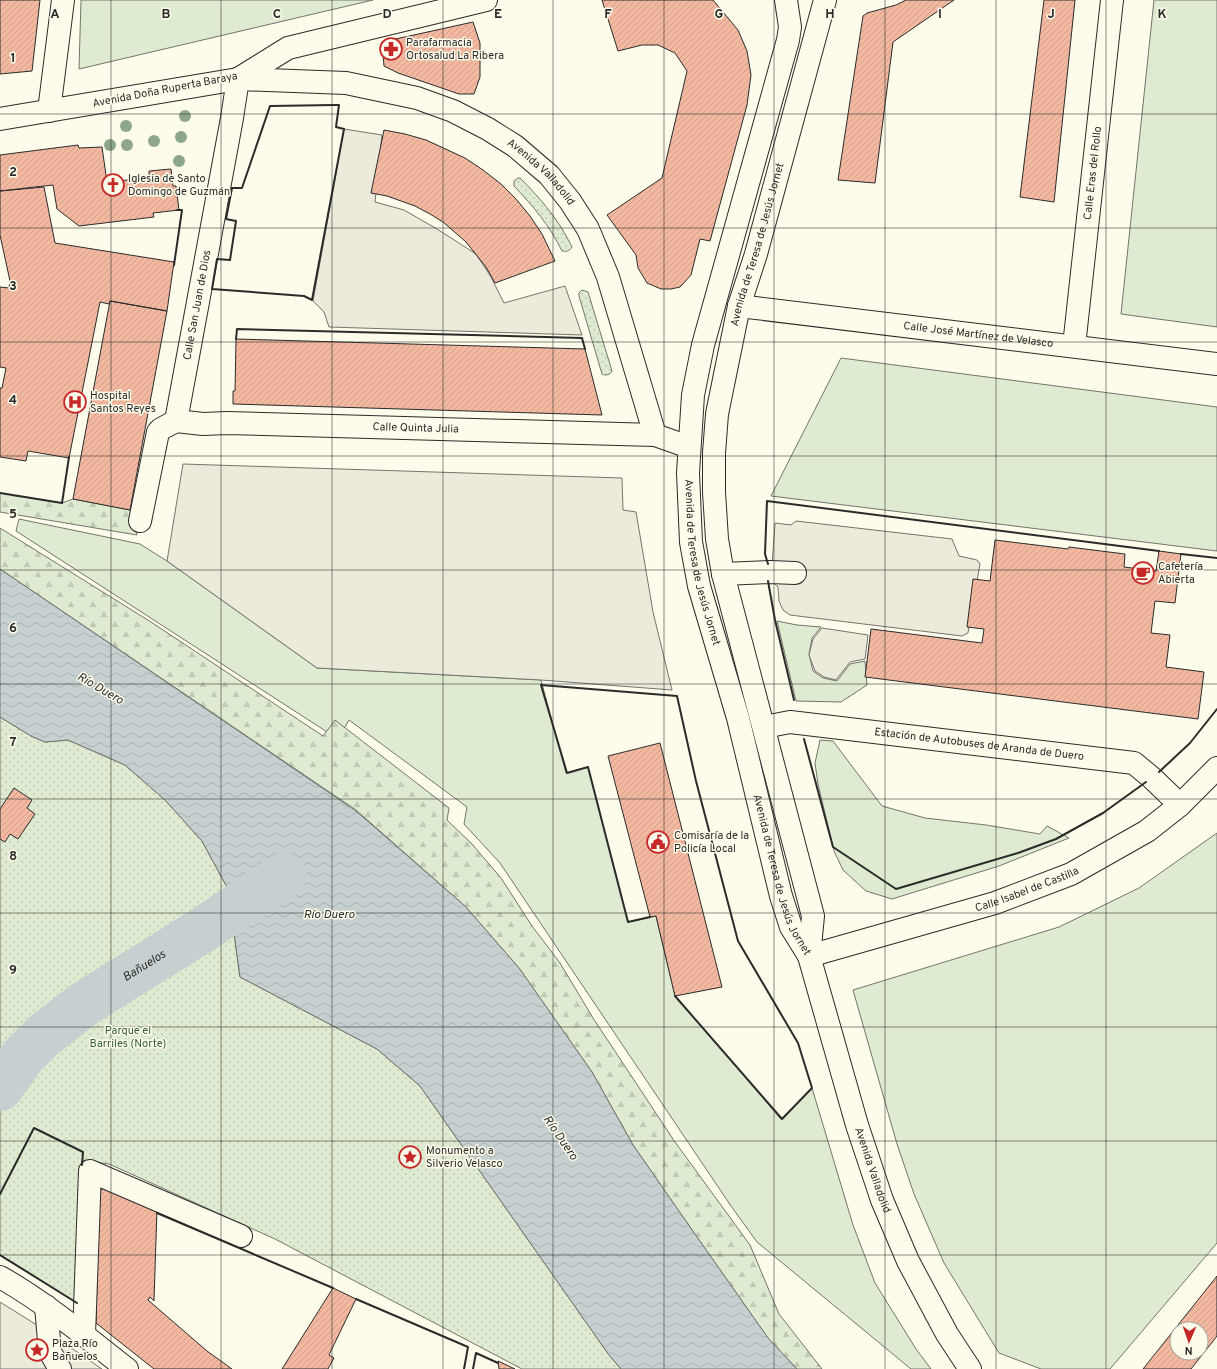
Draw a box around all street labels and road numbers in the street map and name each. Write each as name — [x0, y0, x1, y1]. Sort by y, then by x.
street label: Avenida Doña Ruperta Baraya — [91, 69, 239, 111]
street label: Calle Eras del Rollo — [1081, 126, 1105, 221]
street label: Avenida Valladolid — [504, 136, 578, 208]
street label: Avenida de Teresa de Jesús Jornet — [728, 161, 787, 327]
street label: Calle San Juan de Dios — [180, 249, 214, 361]
street label: Calle José Martínez de Velasco — [903, 319, 1054, 351]
street label: Calle Quinta Julia — [372, 420, 459, 437]
street label: Avenida de Teresa de Jesús Jornet — [681, 479, 723, 647]
street label: Estación de Autobuses de Aranda de Duero — [874, 725, 1085, 764]
street label: Avenida de Teresa de Jesús Jornet — [750, 793, 814, 958]
street label: Calle Isabel de Castilla — [974, 864, 1082, 915]
street label: Avenida Valladolid — [851, 1126, 894, 1215]

